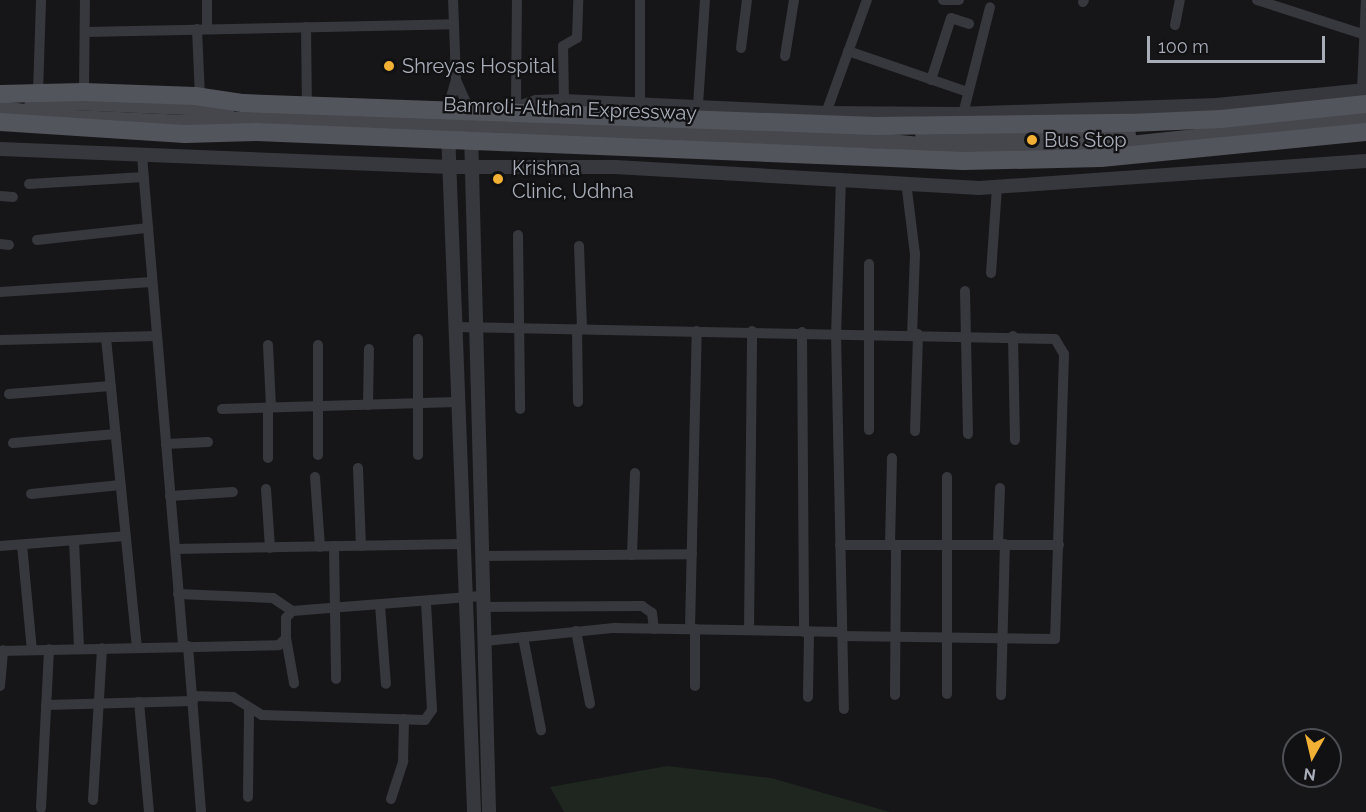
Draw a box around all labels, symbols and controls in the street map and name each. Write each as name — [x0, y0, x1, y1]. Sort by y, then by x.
scale bar — [1150, 24, 1328, 62]
text: 100 m — [1158, 36, 1209, 57]
place label: Shreyas Hospital — [402, 54, 556, 78]
marker: Shreyas Hospital — [380, 57, 398, 75]
street label: Bamroli-Althan Expressway — [443, 93, 697, 125]
place label: Bus Stop — [1044, 128, 1127, 152]
marker: Bus Stop — [1025, 133, 1039, 147]
place label: Krishna Clinic, Udhna — [512, 156, 634, 203]
marker: Krishna Clinic, Udhna — [489, 170, 507, 188]
north arrow — [1282, 728, 1342, 788]
text: N — [1302, 764, 1317, 785]

